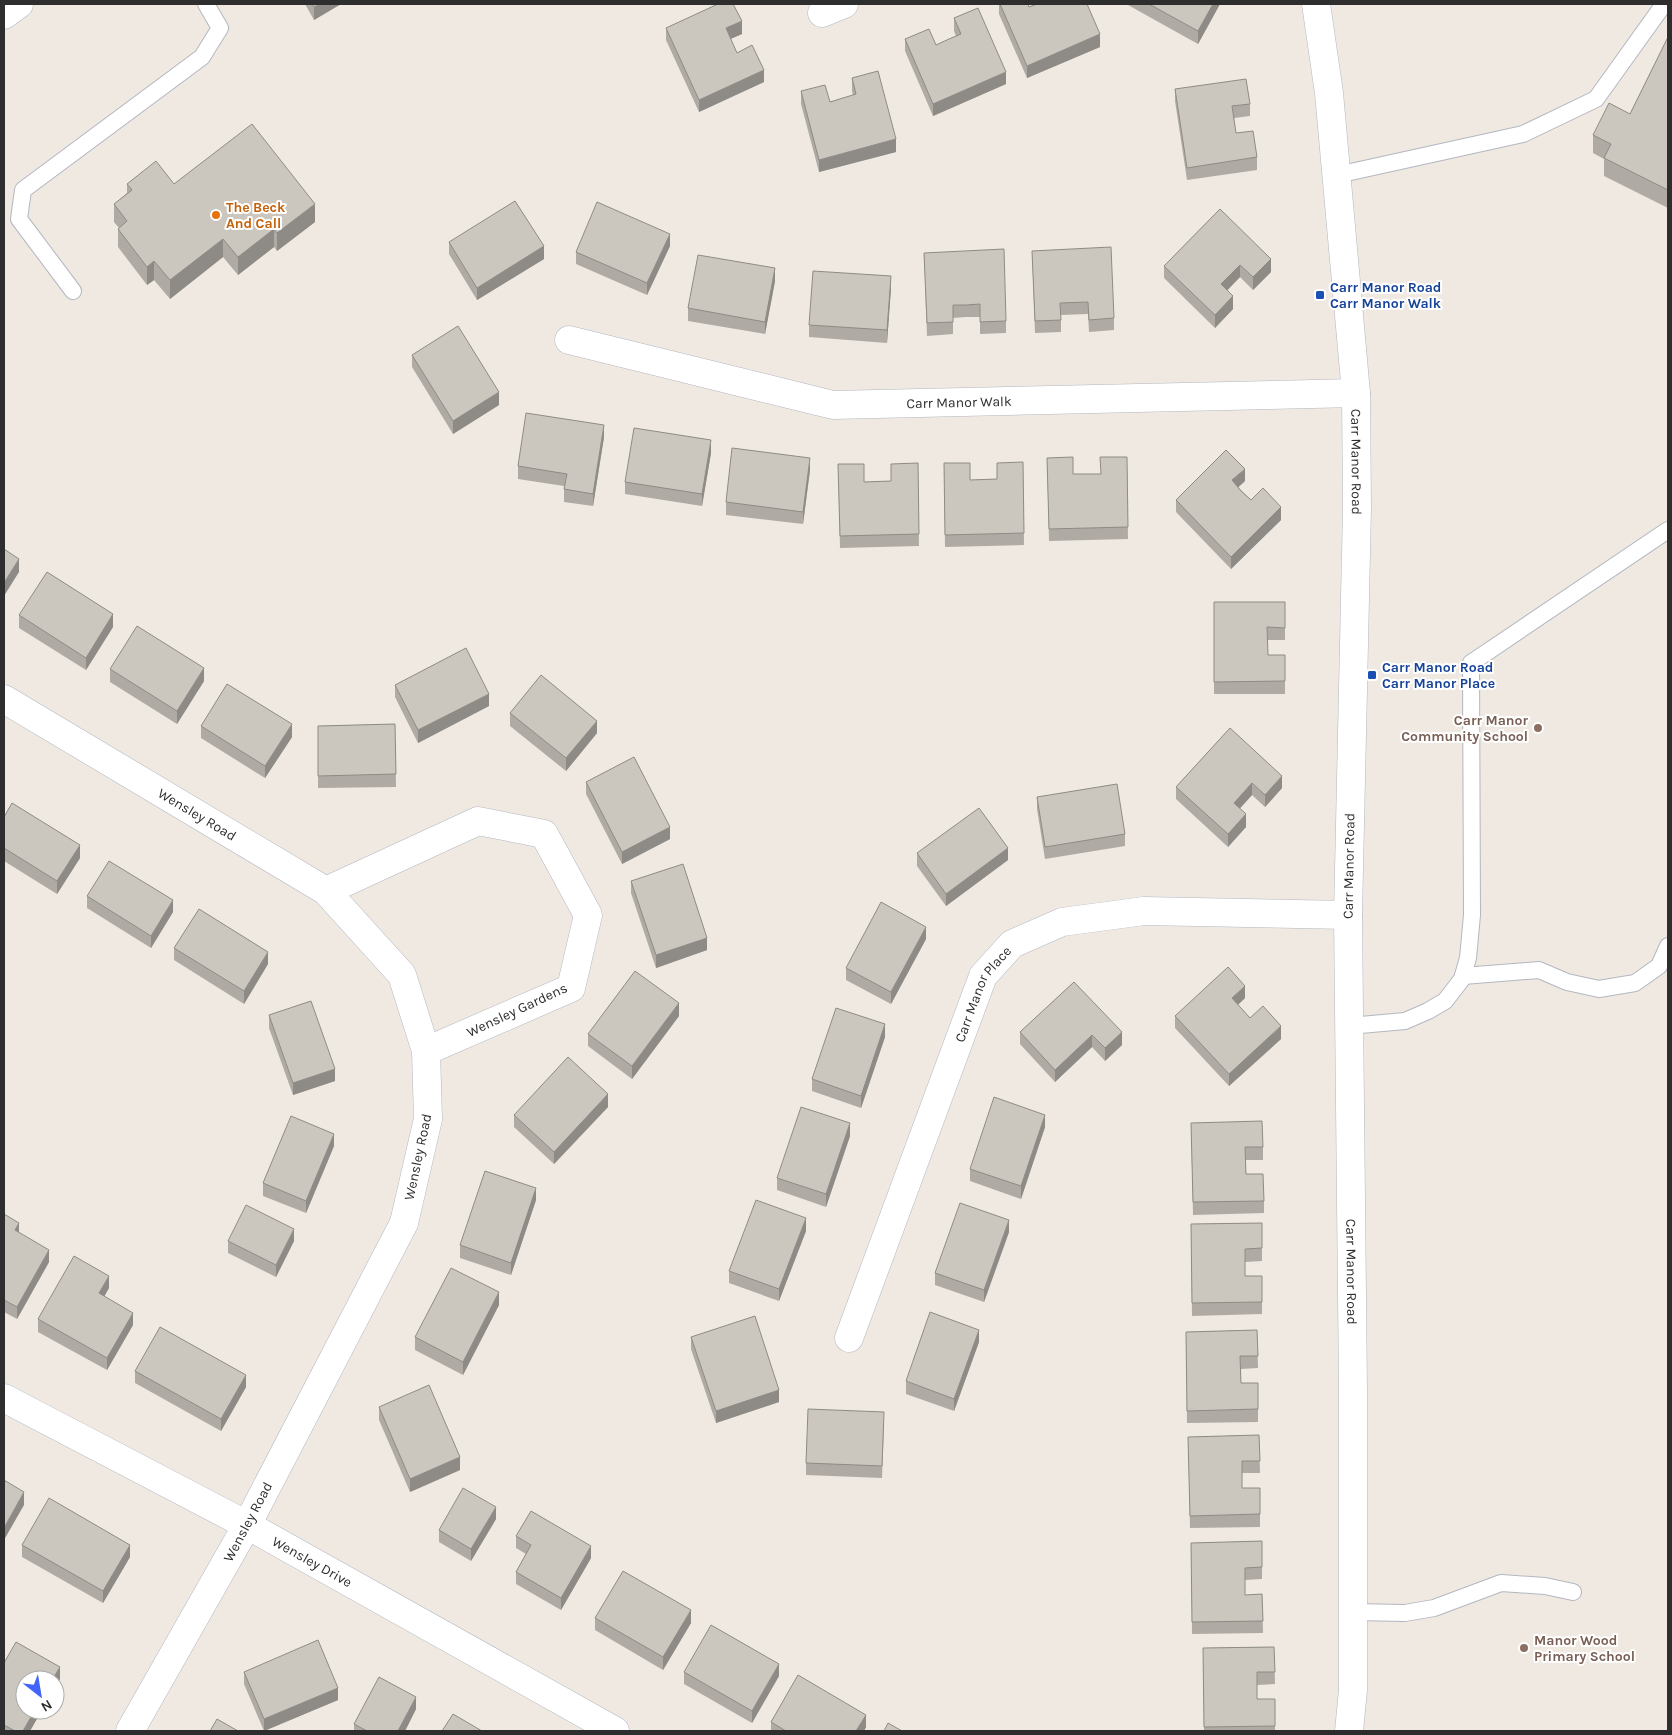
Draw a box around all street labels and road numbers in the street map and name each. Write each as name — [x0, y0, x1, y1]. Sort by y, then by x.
street label: Carr Manor Walk — [906, 392, 1012, 412]
street label: Carr Manor Road — [1348, 409, 1366, 515]
street label: Wensley Road — [155, 784, 240, 844]
street label: Carr Manor Road — [1340, 813, 1358, 919]
street label: Carr Manor Place — [951, 942, 1015, 1044]
street label: Wensley Gardens — [464, 979, 570, 1041]
street label: Wensley Road — [401, 1112, 435, 1202]
street label: Carr Manor Road — [1343, 1219, 1361, 1325]
street label: Wensley Road — [220, 1479, 276, 1565]
street label: Wensley Drive — [269, 1532, 355, 1591]

